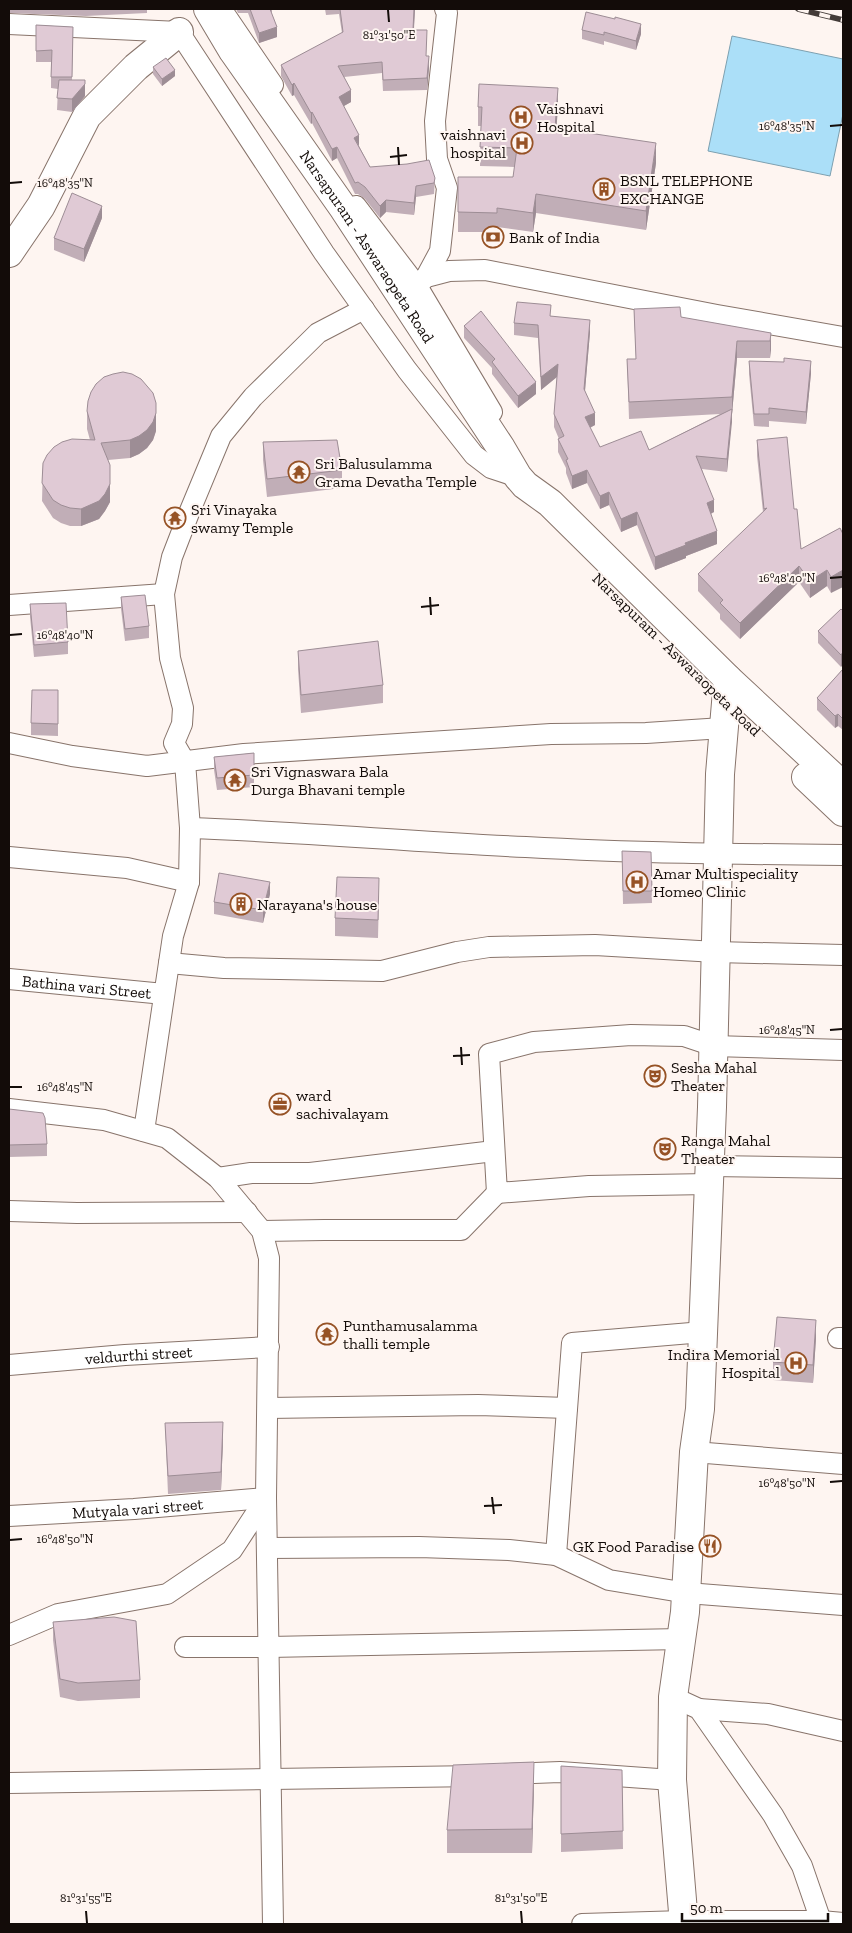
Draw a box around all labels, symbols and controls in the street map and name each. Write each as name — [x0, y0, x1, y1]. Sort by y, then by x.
text: 81°31'50"E — [363, 28, 415, 42]
place label: Vaishnavi Hospital — [536, 99, 604, 136]
hospital icon: Vaishnavi Hospital — [509, 105, 533, 129]
text: 16°48'35"N — [759, 119, 815, 133]
place label: vaishnavi hospital — [440, 125, 507, 162]
hospital icon: vaishnavi hospital — [510, 131, 534, 155]
street label: Narsapuram - Aswaraopeta Road — [296, 147, 438, 346]
place label: BSNL TELEPHONE EXCHANGE — [620, 171, 753, 208]
text: 16°48'35"N — [37, 176, 93, 190]
building icon: BSNL TELEPHONE EXCHANGE — [592, 177, 616, 201]
bank icon: Bank of India — [481, 225, 505, 249]
place label: Bank of India — [509, 228, 600, 247]
place label: Sri Balusulamma Grama Devatha Temple — [315, 454, 477, 491]
temple icon: Sri Balusulamma Grama Devatha Temple — [287, 460, 311, 484]
place label: Sri Vinayaka swamy Temple — [191, 500, 293, 537]
temple icon: Sri Vinayaka swamy Temple — [163, 506, 187, 530]
street label: Narsapuram - Aswaraopeta Road — [588, 569, 765, 740]
text: 16°48'40"N — [759, 571, 815, 585]
text: 16°48'40"N — [37, 628, 93, 642]
place label: Sri Vignaswara Bala Durga Bhavani temple — [251, 762, 405, 799]
temple icon: Sri Vignaswara Bala Durga Bhavani temple — [223, 768, 247, 792]
place label: Amar Multispeciality Homeo Clinic — [653, 864, 799, 901]
hospital icon: Amar Multispeciality Homeo Clinic — [625, 870, 649, 894]
building icon: Narayana's house — [229, 892, 253, 916]
place label: Narayana's house — [257, 895, 377, 914]
street label: Bathina vari Street — [21, 971, 152, 1003]
text: 16°48'45"N — [759, 1023, 815, 1037]
place label: Sesha Mahal Theater — [671, 1058, 757, 1095]
theatre icon: Sesha Mahal Theater — [643, 1064, 667, 1088]
text: 16°48'45"N — [37, 1080, 93, 1094]
place label: ward sachivalayam — [296, 1086, 389, 1123]
office icon: ward sachivalayam — [268, 1092, 292, 1116]
place label: Ranga Mahal Theater — [681, 1131, 771, 1168]
theatre icon: Ranga Mahal Theater — [653, 1137, 677, 1161]
place label: Punthamusalamma thalli temple — [343, 1316, 478, 1353]
temple icon: Punthamusalamma thalli temple — [315, 1322, 339, 1346]
street label: veldurthi street — [84, 1342, 193, 1368]
place label: Indira Memorial Hospital — [668, 1345, 780, 1382]
hospital icon: Indira Memorial Hospital — [784, 1351, 808, 1375]
text: 16°48'50"N — [759, 1476, 816, 1490]
street label: Mutyala vari street — [72, 1494, 204, 1522]
text: 16°48'50"N — [37, 1532, 94, 1546]
restaurant icon: GK Food Paradise — [698, 1534, 722, 1558]
place label: GK Food Paradise — [573, 1537, 694, 1556]
scale bar — [682, 1890, 828, 1922]
text: 81°31'55"E — [60, 1891, 112, 1905]
text: 81°31'50"E — [495, 1891, 547, 1905]
text: 50 m — [690, 1899, 723, 1917]

